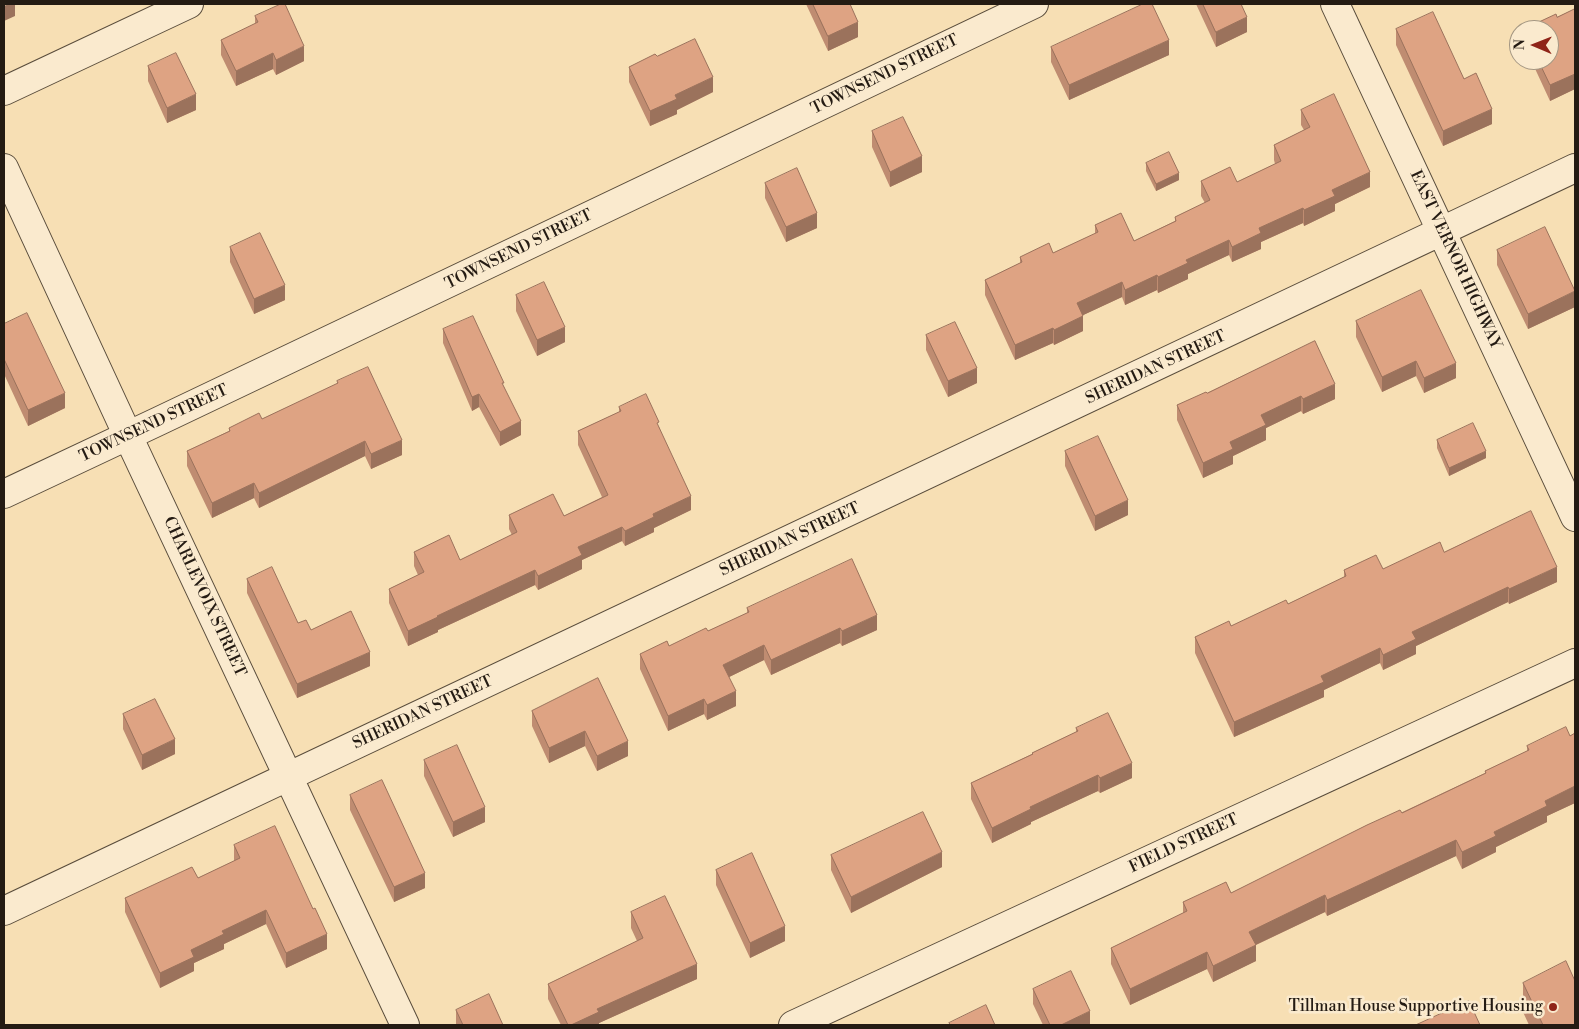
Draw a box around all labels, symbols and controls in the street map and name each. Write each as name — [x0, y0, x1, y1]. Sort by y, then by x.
north arrow — [1509, 20, 1559, 70]
street label: TOWNSEND STREET — [808, 31, 962, 119]
text: N — [1511, 39, 1529, 50]
street label: EAST VERNOR HIGHWAY — [1405, 167, 1505, 353]
street label: TOWNSEND STREET — [442, 206, 596, 294]
street label: SHERIDAN STREET — [1083, 327, 1229, 409]
street label: TOWNSEND STREET — [77, 381, 231, 467]
street label: SHERIDAN STREET — [717, 499, 863, 581]
street label: CHARLEVOIX STREET — [158, 514, 250, 680]
street label: SHERIDAN STREET — [350, 672, 496, 754]
street label: FIELD STREET — [1126, 810, 1242, 878]
place label: Tillman House Supportive Housing — [1289, 997, 1543, 1017]
marker: Tillman House Supportive Housing — [1547, 1001, 1559, 1013]

